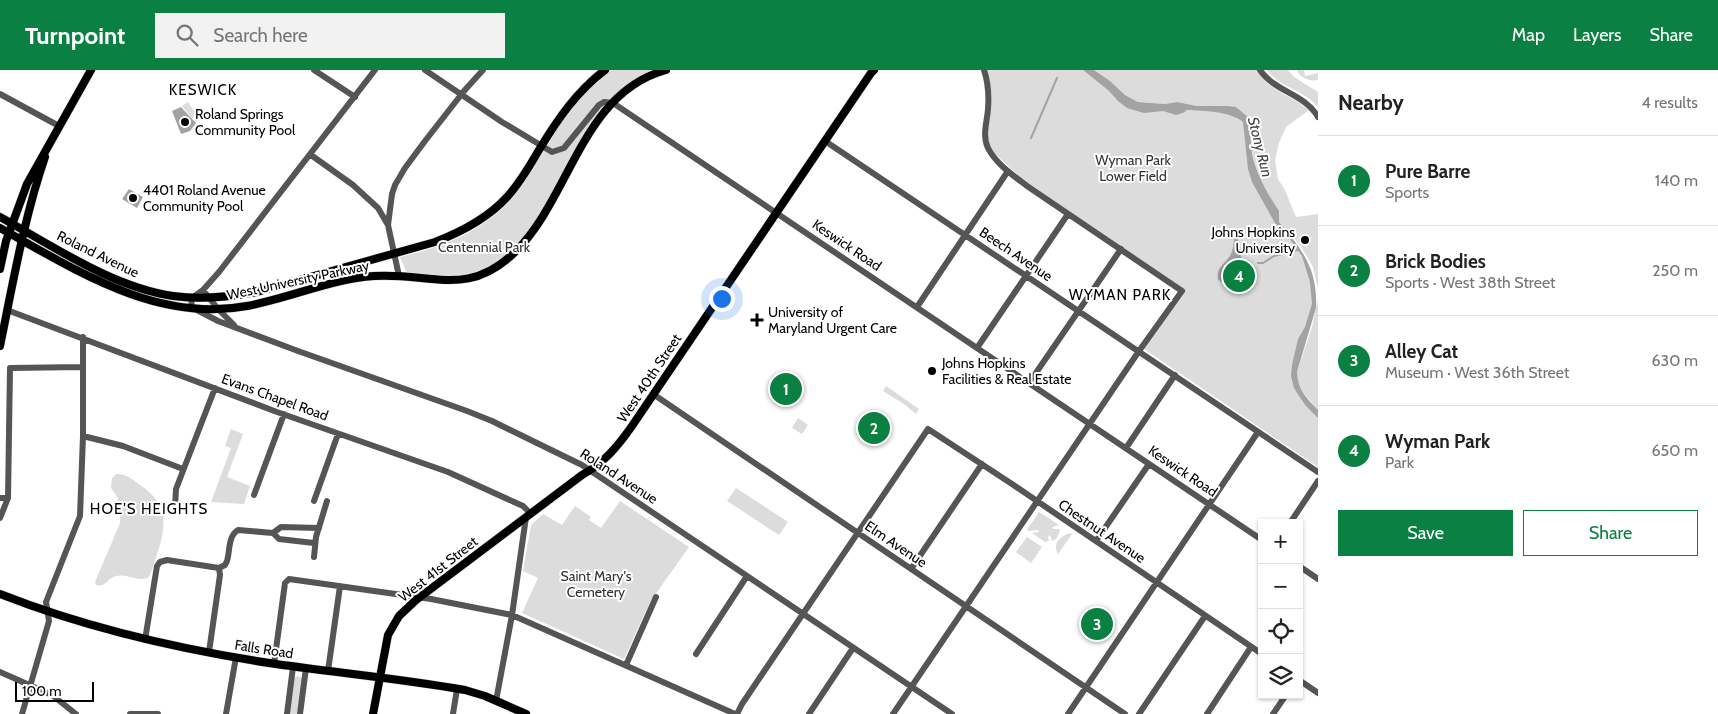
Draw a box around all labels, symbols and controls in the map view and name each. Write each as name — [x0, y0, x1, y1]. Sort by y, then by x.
search box — [155, 13, 505, 58]
text: Turnpoint — [25, 21, 125, 50]
icon: search — [173, 21, 201, 49]
text: Search here — [213, 24, 308, 47]
text: Map — [1512, 24, 1545, 46]
text: Layers — [1573, 24, 1622, 46]
text: Share — [1650, 24, 1693, 46]
district label: KESWICK — [169, 81, 237, 99]
text: Nearby — [1338, 90, 1404, 115]
text: 4 results — [1641, 93, 1698, 112]
place label: Roland Springs Community Pool — [195, 105, 296, 139]
water label: Stony Run — [1244, 115, 1276, 179]
marker: Roland Springs Community Pool — [179, 116, 191, 128]
park label: Wyman Park Lower Field — [1095, 151, 1171, 185]
text: Pure Barre — [1385, 160, 1470, 183]
text: 1 — [1351, 171, 1357, 190]
text: 140 m — [1655, 171, 1698, 190]
place label: 4401 Roland Avenue Community Pool — [143, 181, 266, 215]
text: Sports — [1385, 183, 1429, 202]
marker: 4401 Roland Avenue Community Pool — [127, 192, 139, 204]
street label: Keswick Road — [809, 215, 885, 275]
street label: Beech Avenue — [976, 223, 1056, 285]
place label: Johns Hopkins University — [1211, 223, 1295, 257]
street label: Roland Avenue — [54, 226, 142, 282]
marker: Johns Hopkins University — [1299, 234, 1311, 246]
park label: Centennial Park — [438, 238, 531, 256]
text: Brick Bodies — [1385, 250, 1486, 273]
street label: West University Parkway — [225, 256, 371, 304]
pin: 4 — [1223, 257, 1255, 295]
text: 2 — [1350, 261, 1358, 280]
text: 250 m — [1652, 261, 1698, 280]
text: Sports · West 38th Street — [1385, 273, 1556, 292]
your location — [709, 286, 735, 312]
district label: WYMAN PARK — [1069, 286, 1171, 304]
place label: University of Maryland Urgent Care — [768, 303, 897, 337]
marker: University of Maryland Urgent Care — [750, 313, 764, 327]
street label: West 40th Street — [613, 330, 685, 426]
text: Alley Cat — [1385, 340, 1458, 363]
text: 3 — [1350, 351, 1358, 370]
text: 630 m — [1651, 351, 1698, 370]
place label: Johns Hopkins Facilities & Real Estate — [941, 354, 1071, 388]
text: Museum · West 36th Street — [1385, 363, 1569, 382]
marker: Johns Hopkins Facilities & Real Estate — [926, 365, 938, 377]
street label: Evans Chapel Road — [219, 369, 331, 425]
pin: 1 — [770, 370, 802, 408]
pin: 2 — [858, 409, 890, 447]
text: Wyman Park — [1385, 430, 1490, 453]
street label: Keswick Road — [1145, 441, 1221, 501]
text: 4 — [1349, 441, 1359, 460]
text: 650 m — [1651, 441, 1698, 460]
street label: Roland Avenue — [577, 444, 661, 508]
text: Park — [1385, 453, 1414, 472]
street label: Chestnut Avenue — [1055, 495, 1149, 567]
district label: HOE'S HEIGHTS — [90, 500, 208, 518]
button: Save — [1338, 510, 1513, 556]
button: Share — [1523, 510, 1698, 556]
street label: Elm Avenue — [862, 517, 930, 571]
map controls — [1258, 519, 1303, 699]
button: + — [1258, 519, 1303, 564]
street label: West 41st Street — [395, 532, 482, 606]
button: − — [1258, 564, 1303, 609]
park label: Saint Mary's Cemetery — [561, 567, 632, 601]
pin: 3 — [1081, 605, 1113, 643]
button: locate — [1258, 609, 1303, 654]
street label: Falls Road — [233, 635, 295, 663]
button: layers — [1258, 654, 1303, 699]
scale bar — [15, 679, 94, 702]
text: 100 m — [22, 682, 62, 700]

